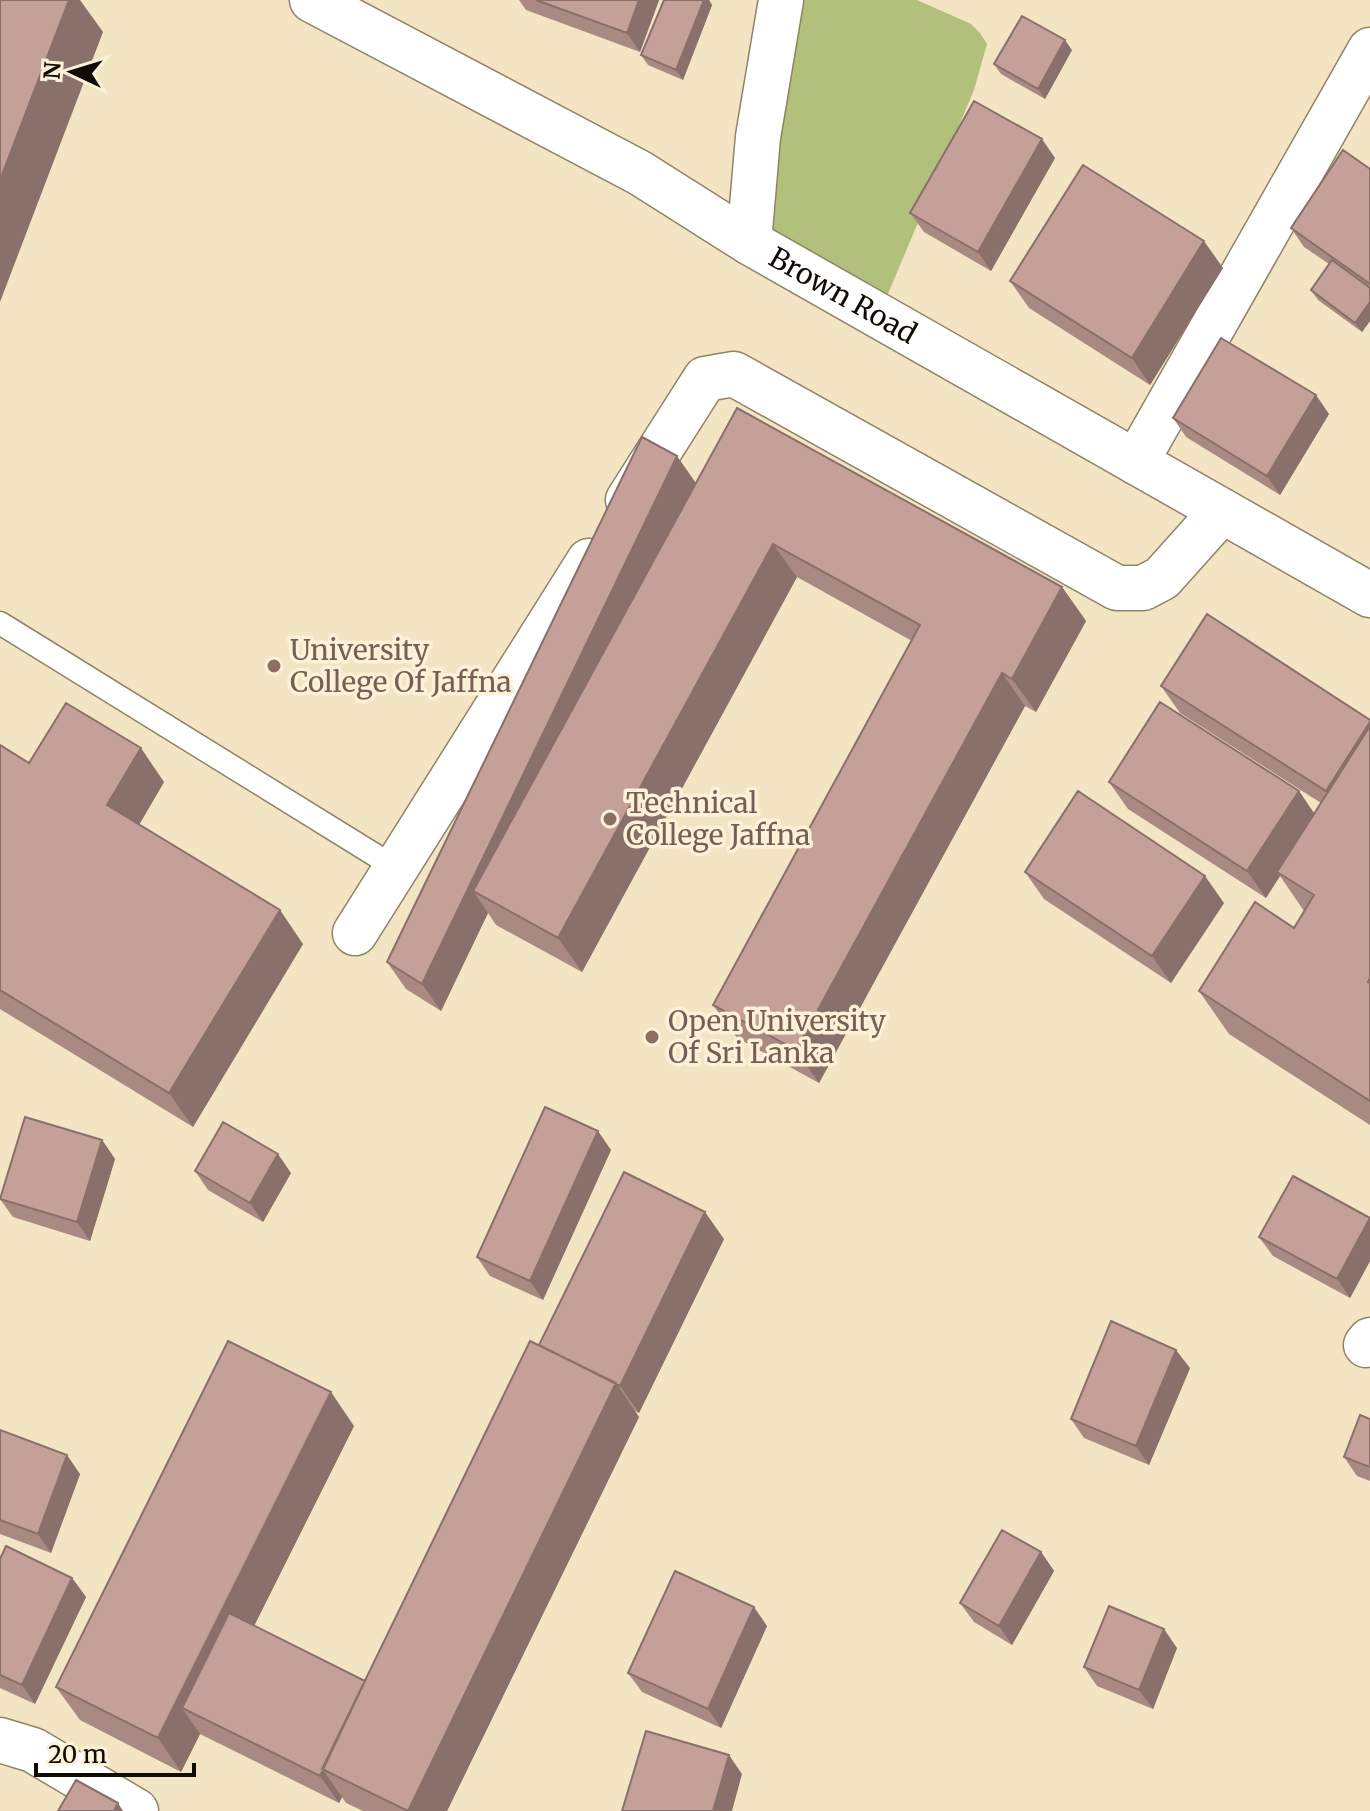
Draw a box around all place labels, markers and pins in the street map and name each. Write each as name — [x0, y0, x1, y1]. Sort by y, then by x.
place label: University College Of Jaffna — [290, 632, 512, 700]
marker: University College Of Jaffna — [265, 657, 283, 675]
place label: Technical College Jaffna — [626, 785, 810, 853]
marker: Technical College Jaffna — [601, 810, 619, 828]
place label: Open University Of Sri Lanka — [668, 1003, 886, 1071]
marker: Open University Of Sri Lanka — [643, 1028, 661, 1046]

